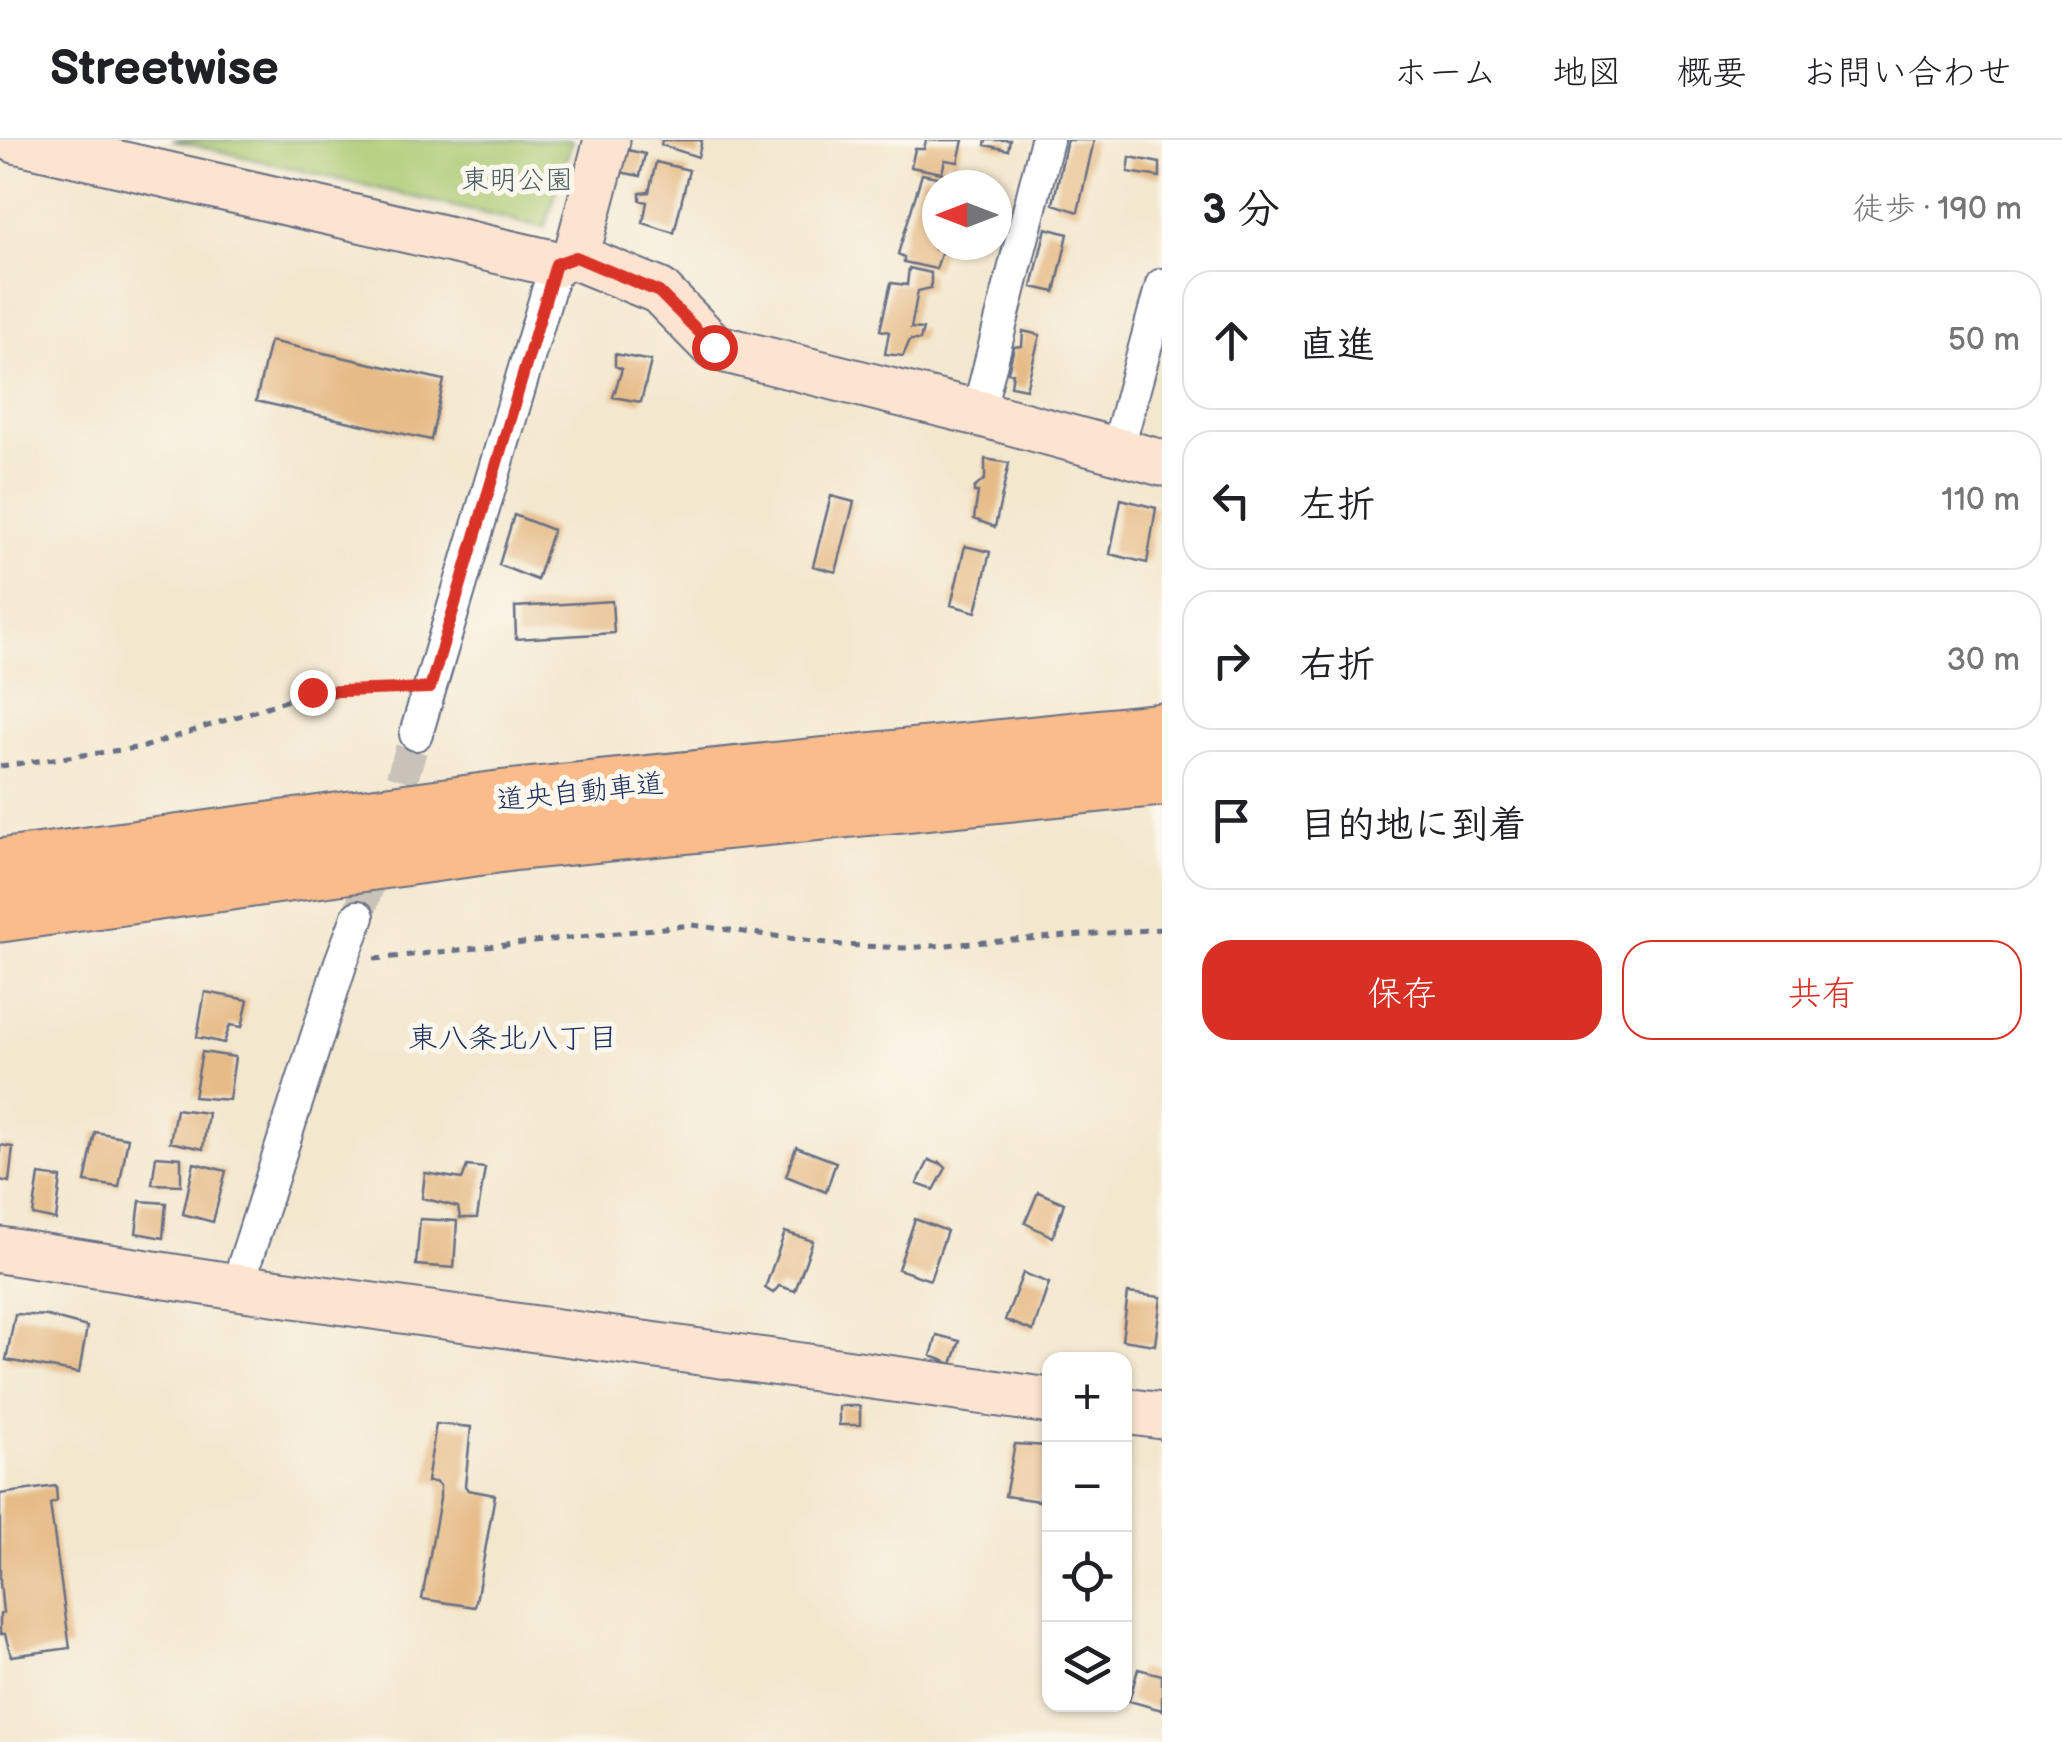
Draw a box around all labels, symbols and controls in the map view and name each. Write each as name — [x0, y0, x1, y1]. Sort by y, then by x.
text: Streetwise — [50, 41, 279, 98]
text: ホーム — [1393, 52, 1497, 95]
text: 地図 — [1552, 52, 1622, 95]
text: 概要 — [1677, 52, 1747, 95]
text: お問い合わせ — [1802, 52, 2012, 95]
park label: 東明公園 — [461, 164, 573, 197]
north arrow — [922, 170, 1012, 260]
text: 3 分 — [1202, 185, 1280, 236]
text: 徒歩 · 190 m — [1852, 190, 2022, 229]
icon: ahead — [1204, 313, 1259, 368]
text: 50 m — [1948, 321, 2020, 360]
text: 直進 — [1299, 323, 1375, 368]
route start — [692, 325, 738, 371]
icon: left — [1204, 473, 1259, 528]
text: 110 m — [1941, 481, 2020, 520]
text: 左折 — [1299, 483, 1375, 528]
icon: right — [1204, 633, 1259, 688]
text: 30 m — [1946, 641, 2020, 680]
text: 右折 — [1299, 643, 1375, 688]
route end — [290, 670, 336, 716]
street label: 道央自動車道 — [495, 767, 665, 818]
icon: arrive — [1204, 793, 1259, 848]
text: 目的地に到着 — [1299, 803, 1527, 848]
button: 保存 — [1202, 940, 1602, 1040]
button: 共有 — [1622, 940, 2022, 1040]
district label: 東八条北八丁目 — [408, 1021, 618, 1057]
map controls — [1042, 1352, 1132, 1712]
button: + — [1042, 1352, 1132, 1442]
button: − — [1042, 1442, 1132, 1532]
button: locate — [1042, 1532, 1132, 1622]
button: layers — [1042, 1622, 1132, 1712]

